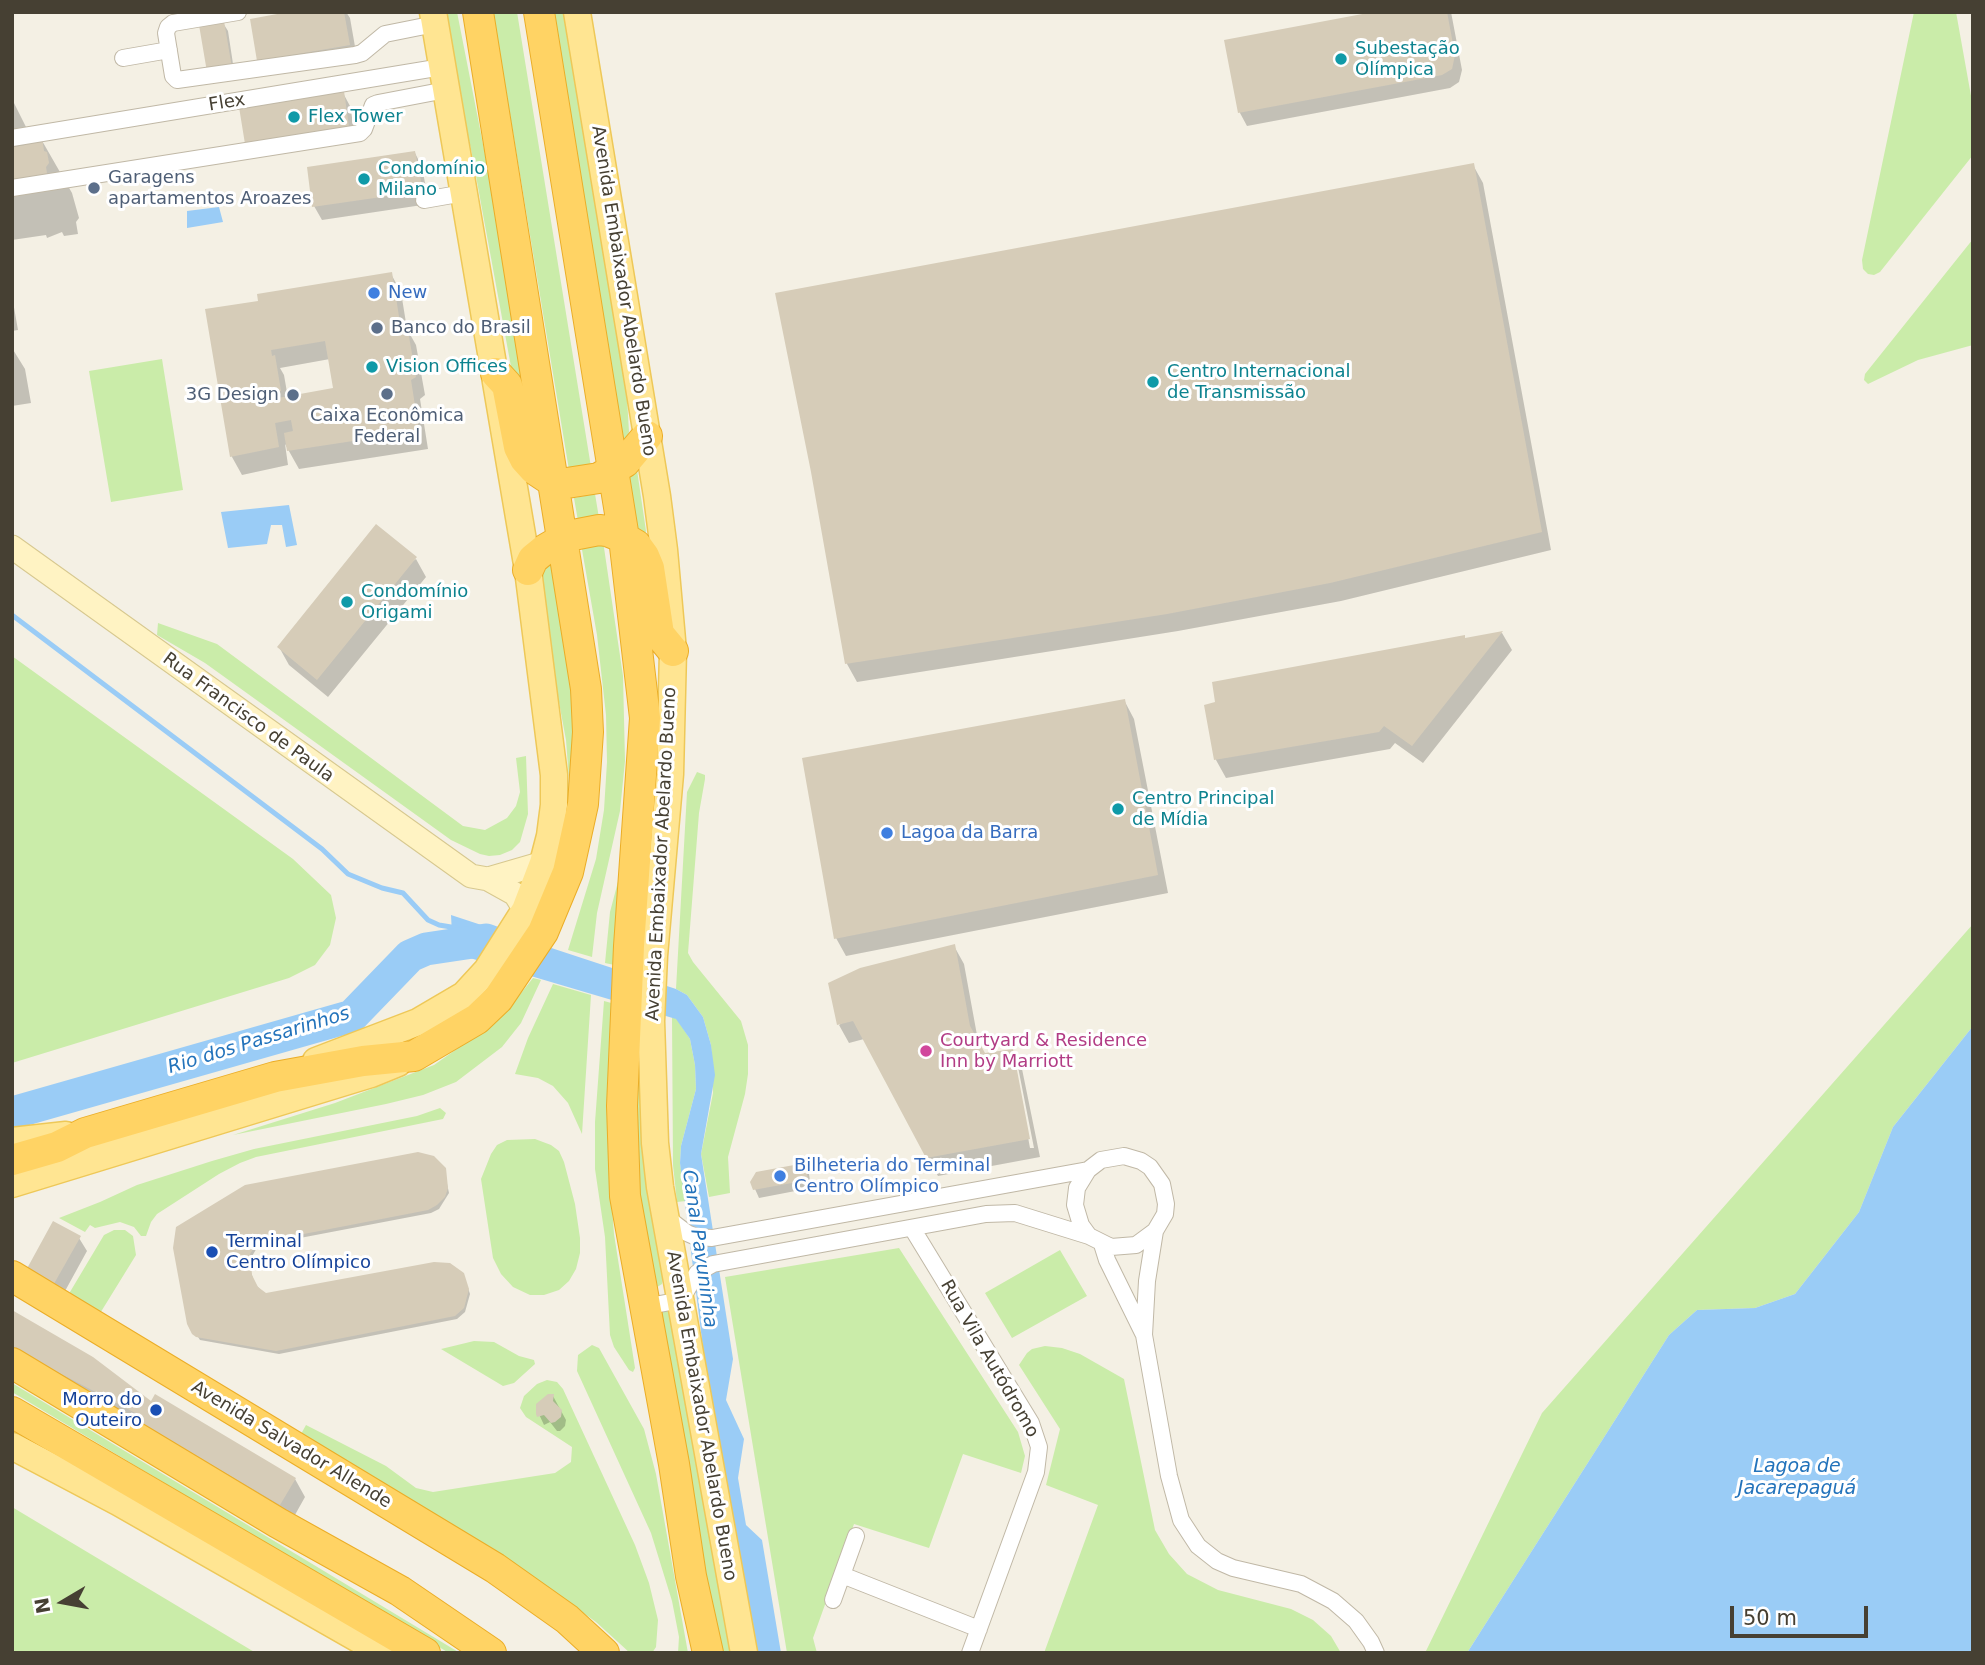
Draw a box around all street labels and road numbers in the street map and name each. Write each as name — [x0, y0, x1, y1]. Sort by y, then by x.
street label: Flex — [207, 89, 247, 117]
street label: Avenida Embaixador Abelardo Bueno — [586, 124, 660, 458]
street label: Rua Francisco de Paula — [158, 649, 338, 787]
street label: Avenida Embaixador Abelardo Bueno — [642, 686, 682, 1022]
street label: Avenida Embaixador Abelardo Bueno — [661, 1249, 741, 1583]
street label: Rua Vila Autódromo — [935, 1276, 1043, 1442]
street label: Avenida Salvador Allende — [187, 1377, 395, 1513]

